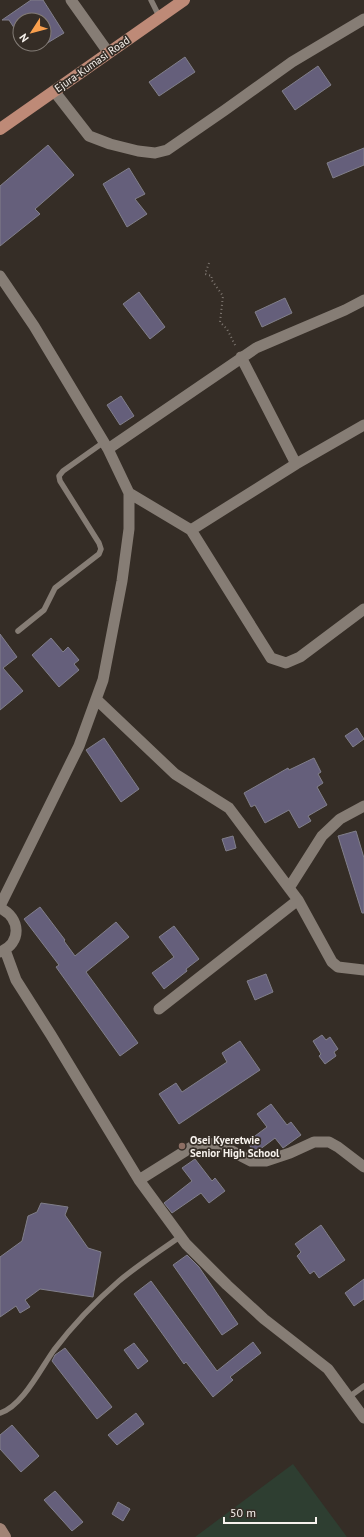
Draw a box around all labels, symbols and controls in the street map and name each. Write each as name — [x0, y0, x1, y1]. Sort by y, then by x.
north arrow — [12, 12, 52, 52]
text: N — [16, 31, 32, 45]
street label: Ejura-Kumasi Road — [52, 33, 132, 95]
place label: Osei Kyeretwie Senior High School — [190, 1133, 280, 1160]
marker: Osei Kyeretwie Senior High School — [177, 1141, 187, 1151]
scale bar — [224, 1499, 316, 1525]
text: 50 m — [230, 1505, 256, 1520]

